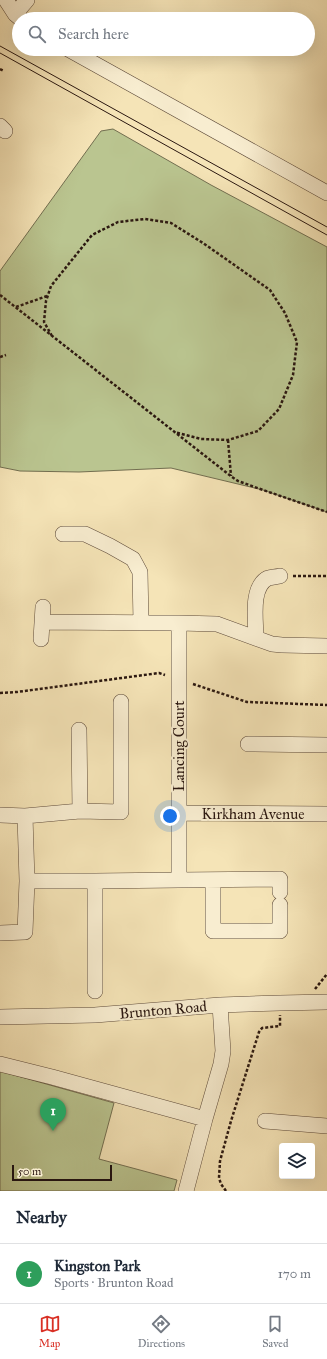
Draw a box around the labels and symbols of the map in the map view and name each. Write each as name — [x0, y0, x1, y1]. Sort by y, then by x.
street label: Lancing Court — [170, 700, 188, 792]
street label: Kirkham Avenue — [202, 805, 304, 823]
your location — [160, 806, 180, 826]
street label: Brunton Road — [118, 997, 208, 1023]
pin: 1 — [40, 1098, 66, 1131]
scale bar — [12, 1163, 112, 1182]

